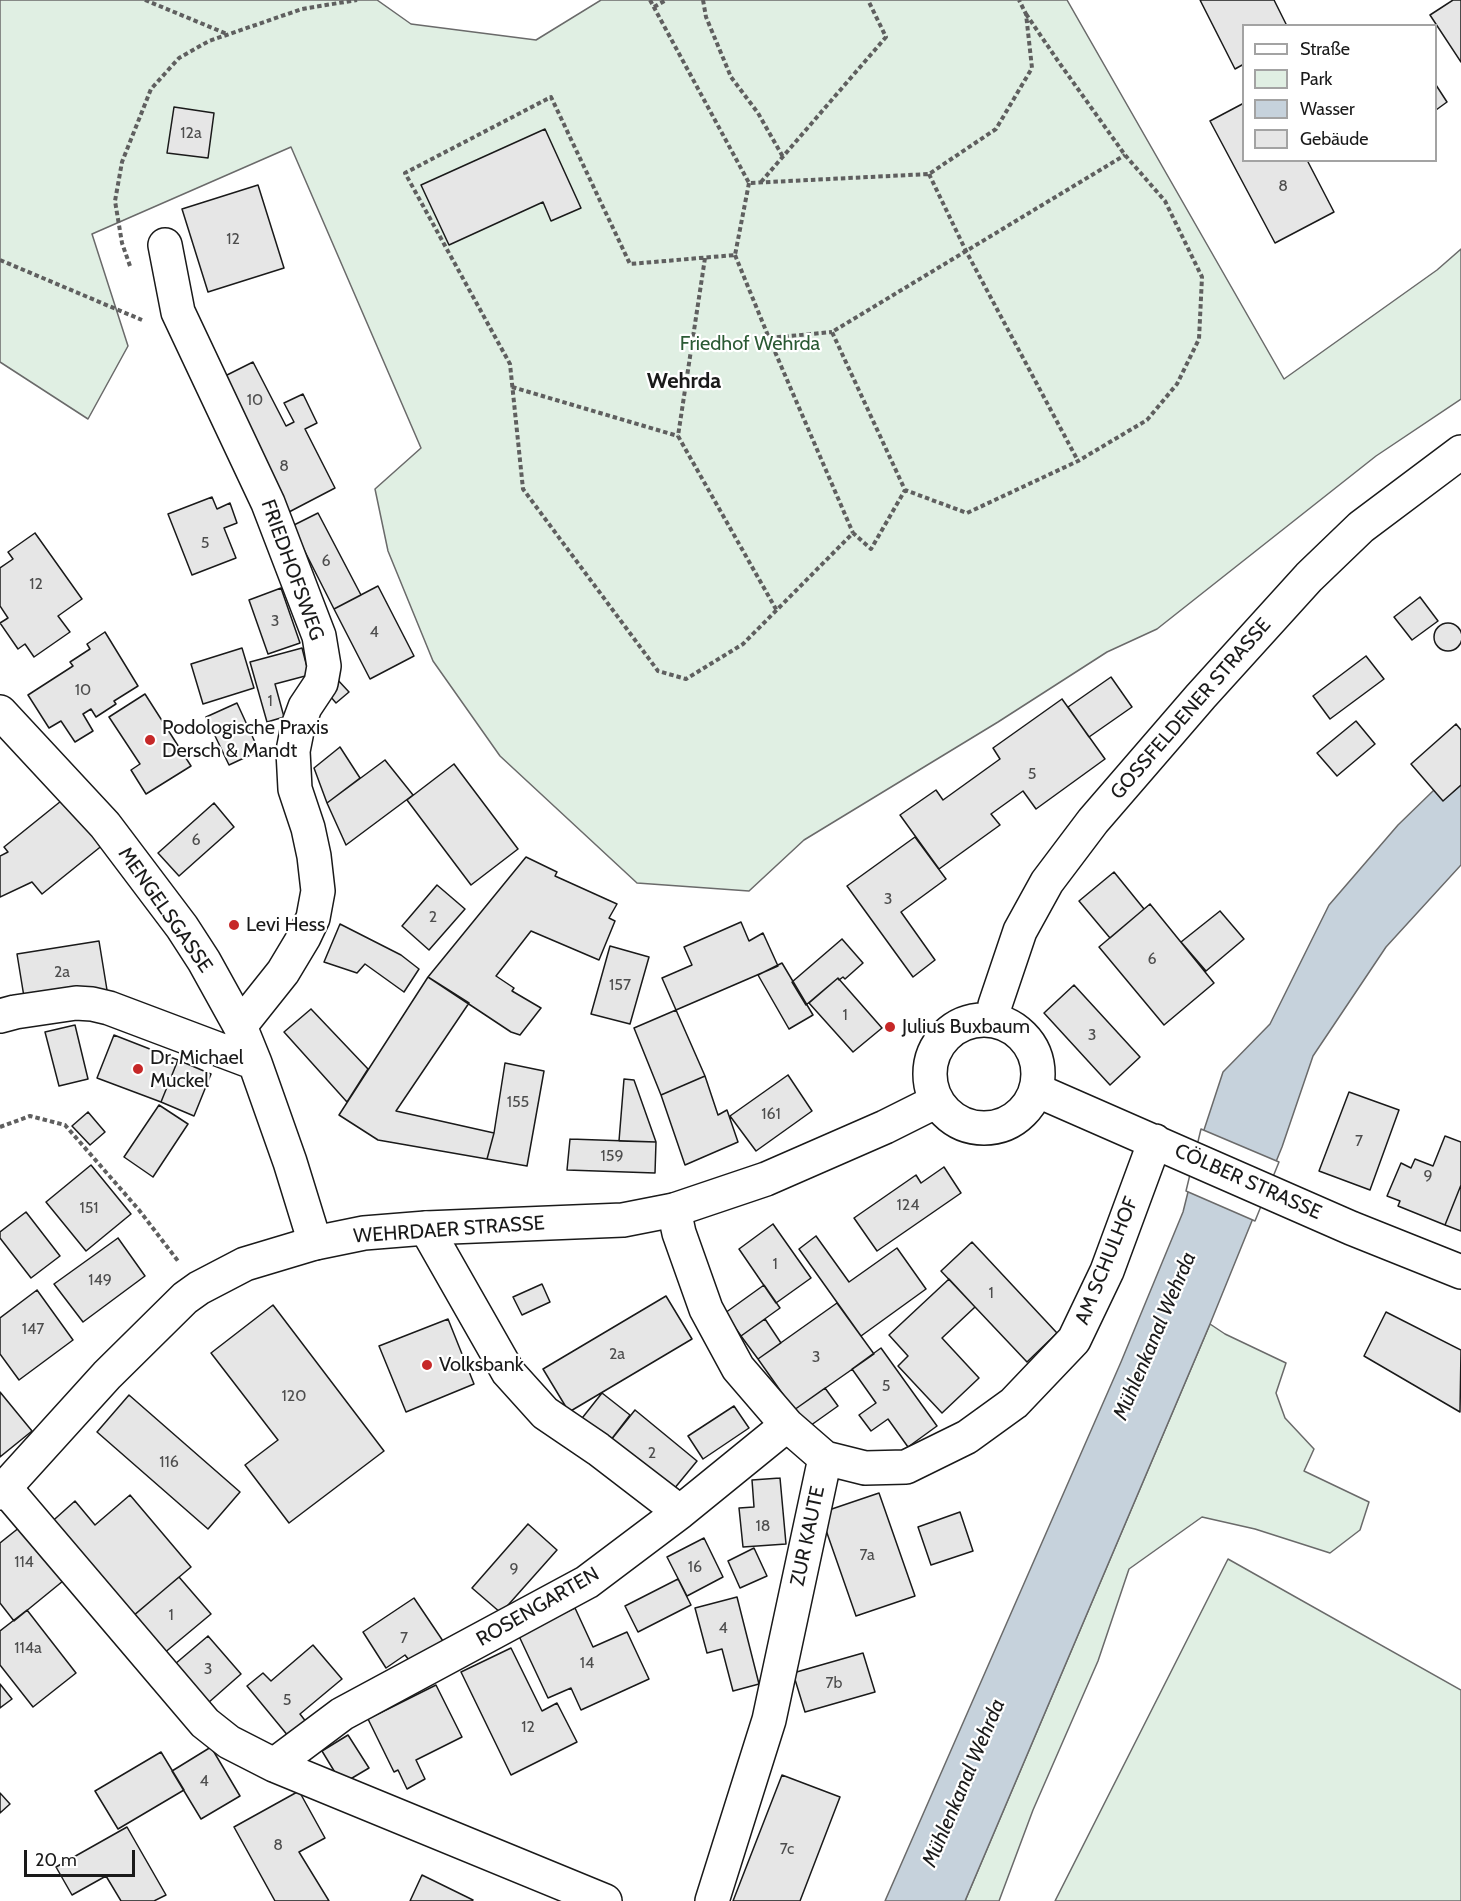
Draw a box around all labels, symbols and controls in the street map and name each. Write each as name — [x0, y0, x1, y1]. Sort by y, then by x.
legend — [1242, 24, 1437, 162]
text: Straße — [1300, 38, 1350, 60]
text: Park — [1300, 68, 1332, 90]
text: Wasser — [1300, 98, 1355, 120]
house number: 12a — [180, 123, 202, 143]
text: Gebäude — [1300, 128, 1369, 150]
house number: 8 — [1278, 176, 1288, 196]
house number: 12 — [226, 229, 240, 249]
park label: Friedhof Wehrda — [680, 332, 820, 356]
district label: Wehrda — [647, 369, 721, 395]
house number: 10 — [247, 390, 263, 410]
house number: 8 — [279, 456, 289, 476]
street label: FRIEDHOFSWEG — [255, 496, 329, 644]
house number: 5 — [201, 533, 209, 553]
house number: 6 — [321, 551, 331, 571]
house number: 12 — [29, 574, 43, 594]
house number: 3 — [271, 611, 279, 631]
street label: GOSSFELDENER STRASSE — [1106, 613, 1276, 805]
house number: 4 — [369, 622, 379, 642]
house number: 10 — [75, 680, 91, 700]
house number: 1 — [267, 691, 273, 711]
place label: Podologische Praxis Dersch & Mandt — [162, 716, 328, 763]
marker: Podologische Praxis Dersch & Mandt — [143, 733, 157, 747]
house number: 5 — [1028, 764, 1036, 784]
house number: 6 — [191, 830, 201, 850]
street label: MENGELSGASSE — [113, 843, 217, 977]
house number: 3 — [884, 889, 892, 909]
house number: 2 — [429, 907, 437, 927]
place label: Levi Hess — [246, 913, 325, 937]
marker: Levi Hess — [227, 918, 241, 932]
house number: 6 — [1147, 949, 1157, 969]
house number: 2a — [54, 962, 70, 982]
house number: 157 — [609, 975, 631, 995]
house number: 1 — [842, 1005, 848, 1025]
place label: Julius Buxbaum — [902, 1015, 1030, 1039]
marker: Julius Buxbaum — [883, 1020, 897, 1034]
house number: 3 — [1088, 1025, 1096, 1045]
place label: Dr. Michael Muckel — [150, 1046, 244, 1093]
marker: Dr. Michael Muckel — [131, 1062, 145, 1076]
house number: 155 — [507, 1092, 529, 1112]
house number: 161 — [761, 1104, 781, 1124]
house number: 7 — [1355, 1131, 1363, 1151]
street label: CÖLBER STRASSE — [1171, 1139, 1325, 1225]
house number: 159 — [601, 1146, 623, 1166]
house number: 9 — [1423, 1166, 1433, 1186]
street label: AM SCHULHOF — [1070, 1194, 1144, 1328]
house number: 124 — [897, 1195, 919, 1215]
house number: 151 — [79, 1198, 99, 1218]
street label: WEHRDAER STRASSE — [353, 1211, 545, 1249]
water label: Mühlenkanal Wehrda — [1108, 1248, 1202, 1424]
house number: 1 — [772, 1254, 778, 1274]
house number: 149 — [88, 1270, 112, 1290]
house number: 1 — [988, 1283, 994, 1303]
house number: 147 — [22, 1319, 44, 1339]
house number: 2a — [609, 1344, 625, 1364]
house number: 3 — [812, 1347, 820, 1367]
place label: Volksbank — [439, 1353, 524, 1377]
marker: Volksbank — [420, 1358, 434, 1372]
house number: 5 — [882, 1376, 890, 1396]
house number: 120 — [282, 1386, 306, 1406]
house number: 2 — [648, 1443, 656, 1463]
house number: 116 — [159, 1452, 179, 1472]
street label: ZUR KAUTE — [786, 1484, 830, 1588]
house number: 18 — [756, 1516, 770, 1536]
house number: 7a — [859, 1545, 875, 1565]
house number: 114 — [14, 1552, 34, 1572]
house number: 16 — [688, 1557, 702, 1577]
house number: 9 — [509, 1559, 519, 1579]
street label: ROSENGARTEN — [472, 1562, 604, 1652]
house number: 1 — [168, 1605, 174, 1625]
house number: 4 — [718, 1618, 728, 1638]
house number: 7 — [400, 1628, 408, 1648]
house number: 114a — [14, 1638, 42, 1658]
house number: 14 — [580, 1653, 594, 1673]
house number: 3 — [204, 1659, 212, 1679]
house number: 7b — [826, 1673, 842, 1693]
house number: 5 — [283, 1690, 291, 1710]
water label: Mühlenkanal Wehrda — [917, 1695, 1011, 1871]
house number: 12 — [521, 1717, 535, 1737]
house number: 4 — [199, 1771, 209, 1791]
house number: 8 — [273, 1835, 283, 1855]
scale bar — [27, 1838, 138, 1876]
house number: 7c — [780, 1839, 794, 1859]
text: 20 m — [35, 1849, 77, 1871]

